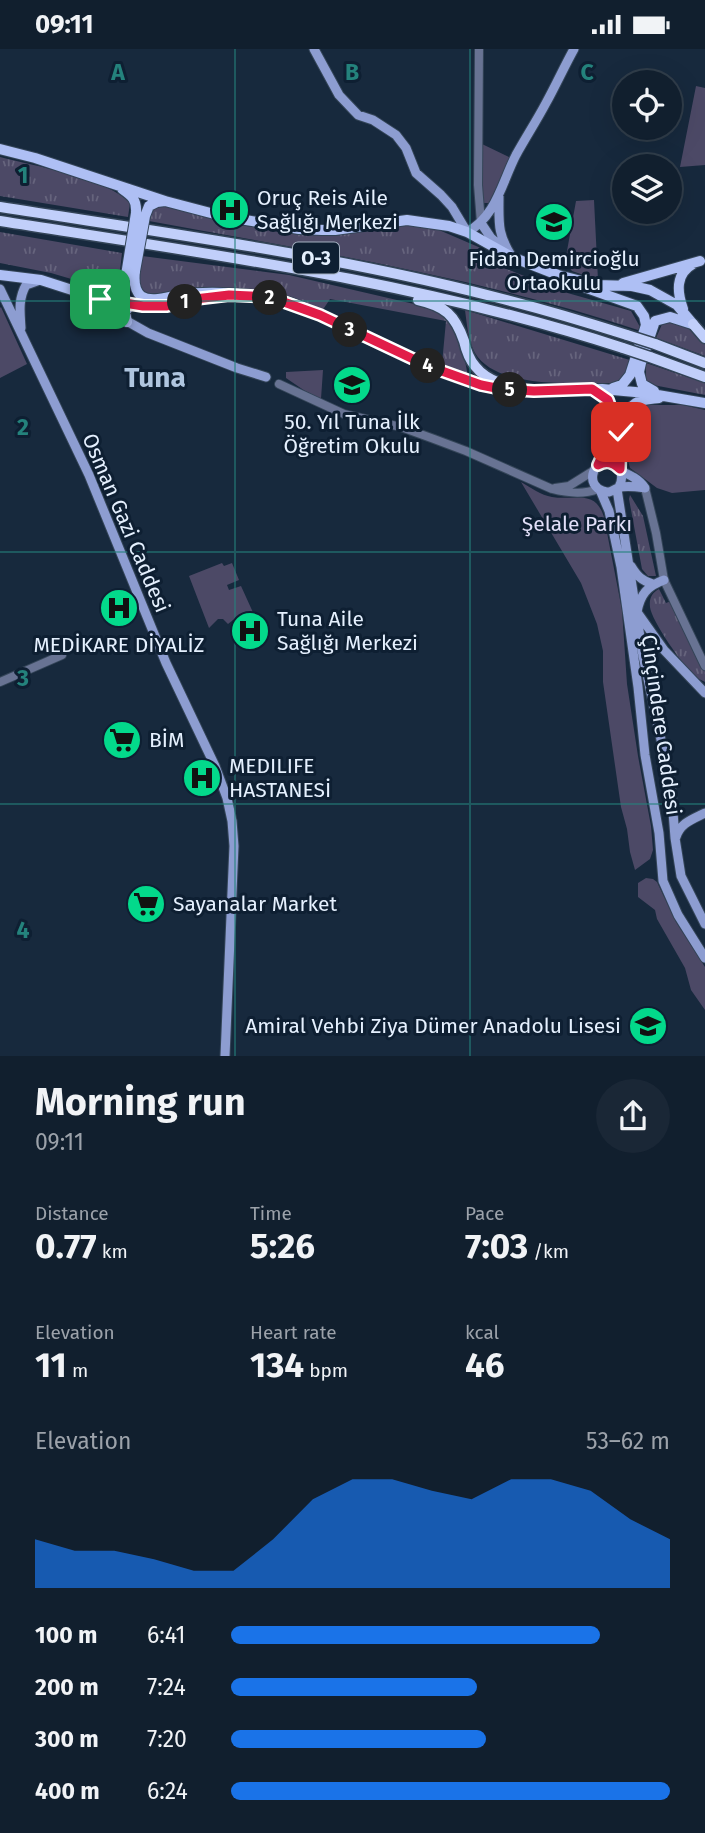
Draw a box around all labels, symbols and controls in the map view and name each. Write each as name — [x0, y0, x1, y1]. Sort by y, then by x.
text: 09:11 — [35, 9, 94, 40]
text: A — [110, 58, 125, 86]
text: B — [345, 58, 359, 86]
text: C — [580, 58, 594, 86]
map controls — [612, 70, 682, 224]
button: locate — [612, 70, 682, 140]
button: layers — [612, 154, 682, 224]
text: 1 — [18, 161, 28, 189]
place label: Oruç Reis Aile Sağlığı Merkezi — [257, 185, 398, 235]
hospital icon: Oruç Reis Aile Sağlığı Merkezi — [209, 189, 251, 231]
school or university icon: Fidan Demircioğlu Ortaokulu — [533, 201, 575, 243]
road number: O-3 — [293, 243, 339, 273]
place label: Fidan Demircioğlu Ortaokulu — [468, 246, 640, 296]
pin — [70, 269, 130, 329]
icon: arrive — [81, 280, 119, 318]
pin: 2 — [252, 281, 288, 315]
pin: 1 — [168, 285, 202, 319]
text: 2 — [265, 286, 274, 309]
text: 1 — [180, 290, 189, 313]
pin: 3 — [332, 313, 368, 347]
text: 3 — [345, 318, 354, 341]
pin: 4 — [410, 349, 446, 383]
text: 4 — [422, 354, 433, 377]
district label: Tuna — [124, 361, 186, 394]
school or university icon: 50. Yıl Tuna İlk Öğretim Okulu — [331, 364, 373, 406]
pin: 5 — [492, 373, 528, 407]
text: 5 — [504, 378, 515, 401]
pin — [591, 402, 651, 462]
place label: 50. Yıl Tuna İlk Öğretim Okulu — [283, 409, 421, 459]
text: 2 — [17, 413, 29, 441]
icon: check — [602, 413, 640, 451]
street label: Osman Gazi Caddesi — [76, 429, 176, 617]
park label: Şelale Parkı — [522, 511, 632, 537]
hospital icon: MEDİKARE DİYALİZ — [98, 587, 140, 629]
place label: Tuna Aile Sağlığı Merkezi — [277, 606, 418, 656]
hospital icon: Tuna Aile Sağlığı Merkezi — [229, 610, 271, 652]
place label: MEDİKARE DİYALİZ — [33, 632, 205, 658]
street label: Çinçindere Caddesi — [635, 633, 687, 817]
text: 3 — [16, 664, 29, 692]
supermarket icon: BİM — [101, 719, 143, 761]
place label: BİM — [149, 727, 184, 753]
place label: MEDILIFE HASTANESİ — [229, 753, 331, 803]
hospital icon: MEDILIFE HASTANESİ — [181, 757, 223, 799]
supermarket icon: Sayanalar Market — [125, 883, 167, 925]
place label: Sayanalar Market — [173, 891, 338, 917]
text: 4 — [17, 916, 30, 944]
school or university icon: Amiral Vehbi Ziya Dümer Anadolu Lisesi — [627, 1005, 669, 1047]
place label: Amiral Vehbi Ziya Dümer Anadolu Lisesi — [245, 1013, 621, 1039]
text: Morning run — [35, 1079, 246, 1125]
button: share — [596, 1079, 670, 1153]
text: 09:11 — [35, 1128, 84, 1156]
text: Distance — [35, 1202, 109, 1225]
text: Time — [250, 1202, 292, 1225]
text: Pace — [465, 1202, 504, 1225]
text: 0.77 — [35, 1225, 97, 1267]
text: 5:26 — [250, 1225, 315, 1267]
text: 7:03 — [465, 1225, 528, 1267]
text: km — [97, 1240, 128, 1263]
text: /km — [528, 1240, 569, 1263]
text: Elevation — [35, 1321, 115, 1344]
text: Heart rate — [250, 1321, 337, 1344]
text: kcal — [465, 1321, 499, 1344]
text: 11 — [35, 1344, 67, 1386]
text: 134 — [250, 1344, 304, 1386]
text: 46 — [465, 1344, 505, 1386]
text: m — [67, 1359, 88, 1382]
text: bpm — [304, 1359, 348, 1382]
text: Elevation — [35, 1427, 131, 1455]
text: 53–62 m — [586, 1427, 670, 1455]
text: 100 m — [35, 1621, 97, 1649]
text: 6:41 — [147, 1621, 186, 1649]
text: 200 m — [35, 1673, 99, 1701]
text: 7:24 — [147, 1673, 186, 1701]
text: 300 m — [35, 1725, 99, 1753]
text: 7:20 — [147, 1725, 187, 1753]
text: 400 m — [35, 1777, 100, 1805]
text: 6:24 — [147, 1777, 188, 1805]

